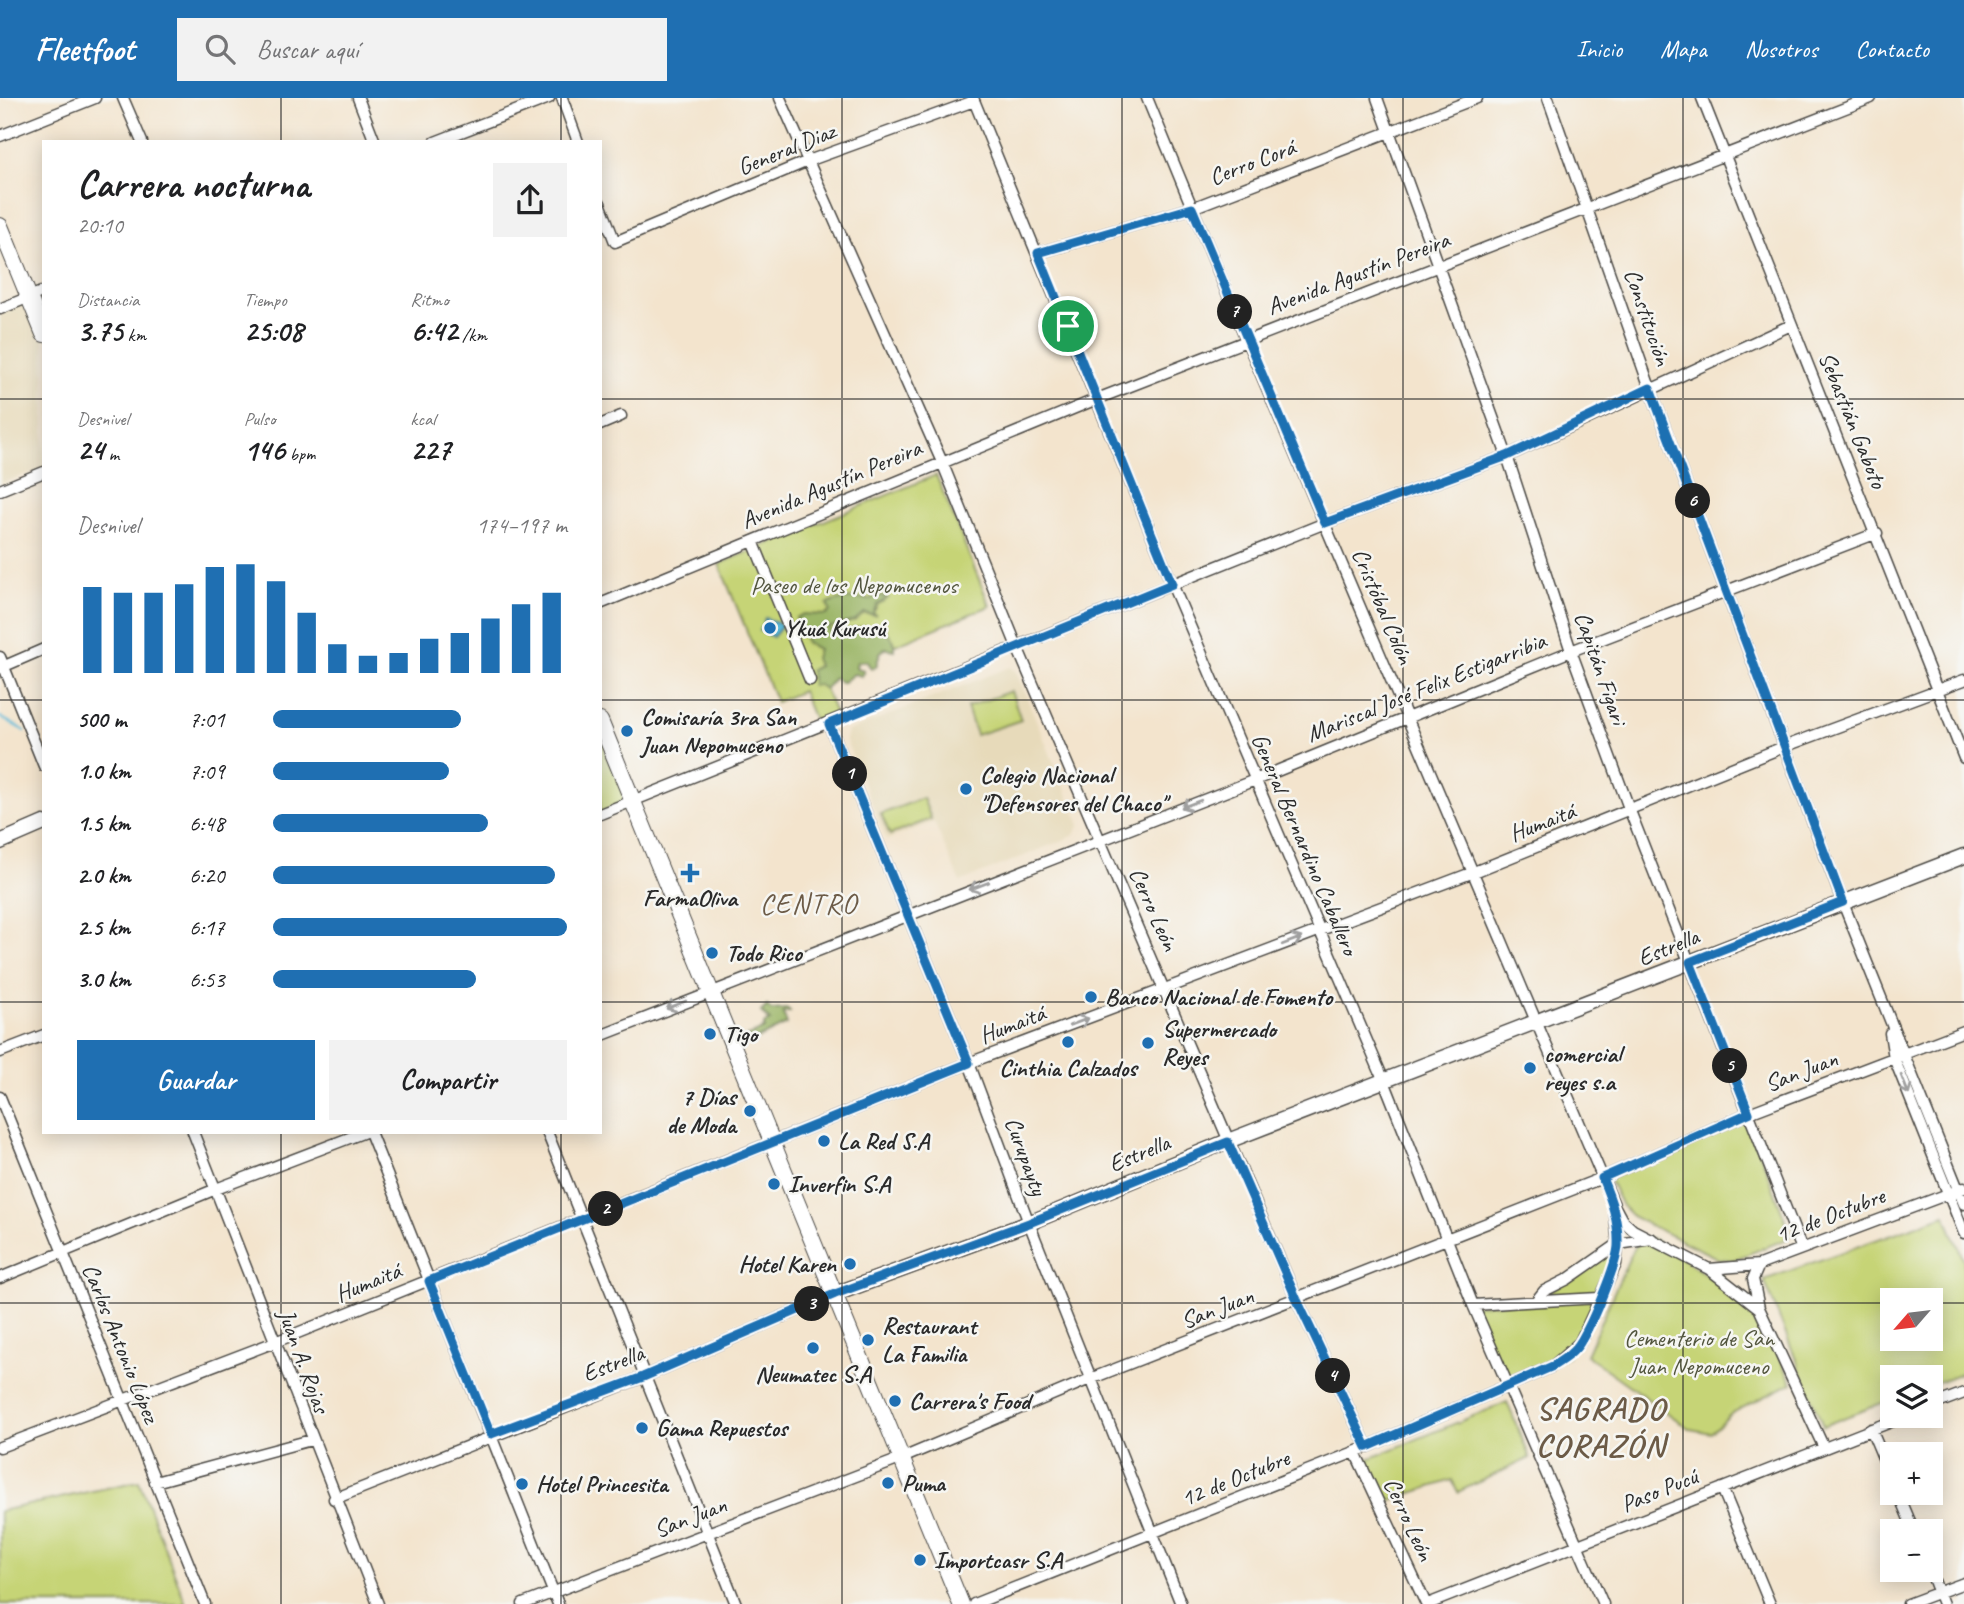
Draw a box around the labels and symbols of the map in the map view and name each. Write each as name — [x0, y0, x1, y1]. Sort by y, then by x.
street label: General Diaz — [733, 115, 841, 182]
street label: Cerro Corá — [1205, 131, 1302, 192]
street label: Avenida Agustín Pereira — [1262, 224, 1455, 322]
street label: Constitución — [1618, 265, 1679, 370]
pin: 7 — [1218, 294, 1252, 330]
pin — [1038, 296, 1098, 356]
street label: Sebastián Gaboto — [1812, 348, 1895, 494]
street label: Avenida Agustín Pereira — [736, 432, 927, 536]
pin: 6 — [1676, 484, 1710, 518]
street label: Cristóbal Colón — [1345, 544, 1421, 670]
park label: Paseo de los Nepomucenos — [751, 570, 959, 600]
street label: Capitán Figari — [1568, 608, 1635, 732]
place label: Ykuá Kurusú — [784, 613, 887, 643]
marker: Ykuá Kurusú — [762, 620, 778, 636]
street label: Mariscal José Felix Estigarribia — [1302, 625, 1552, 749]
place label: Comisaría 3ra San Juan Nepomuceno — [639, 702, 797, 760]
marker: Comisaría 3ra San Juan Nepomuceno — [619, 723, 635, 739]
street label: General Bernardino Caballero — [1245, 729, 1366, 962]
pin: 1 — [832, 756, 868, 792]
place label: Colegio Nacional "Defensores del Chaco" — [980, 760, 1171, 818]
marker: Colegio Nacional "Defensores del Chaco" — [958, 781, 974, 797]
street label: Humaitá — [1505, 795, 1582, 848]
one-way arrow — [1181, 799, 1203, 811]
street label: Cerro León — [1122, 863, 1186, 956]
marker: FarmaOliva — [682, 865, 698, 881]
one-way arrow — [968, 880, 990, 893]
place label: FarmaOliva — [643, 883, 739, 913]
district label: CENTRO — [760, 886, 859, 921]
street label: Estrella — [1633, 921, 1704, 973]
one-way arrow — [1280, 933, 1302, 946]
place label: Todo Rico — [726, 938, 804, 968]
marker: Todo Rico — [704, 945, 720, 961]
place label: Banco Nacional de Fomento — [1105, 982, 1334, 1012]
marker: Banco Nacional de Fomento — [1083, 989, 1099, 1005]
street label: Humaitá — [975, 997, 1052, 1050]
one-way arrow — [666, 999, 687, 1012]
one-way arrow — [1068, 1014, 1089, 1027]
place label: Supermercado Reyes — [1162, 1014, 1278, 1072]
place label: Tigo — [724, 1019, 759, 1049]
marker: Tigo — [702, 1026, 718, 1042]
marker: Cinthia Calzados — [1060, 1034, 1076, 1050]
marker: Supermercado Reyes — [1140, 1035, 1156, 1051]
place label: comercial reyes s.a — [1544, 1039, 1626, 1097]
street label: San Juan — [1760, 1043, 1842, 1099]
pin: 5 — [1712, 1048, 1748, 1084]
place label: Cinthia Calzados — [999, 1053, 1139, 1083]
marker: comercial reyes s.a — [1522, 1060, 1538, 1076]
one-way arrow — [1899, 1074, 1912, 1096]
place label: 7 Días de Moda — [667, 1082, 739, 1140]
marker: 7 Días de Moda — [742, 1103, 758, 1119]
street label: Curupayty — [998, 1113, 1055, 1201]
place label: La Red S.A — [838, 1126, 931, 1156]
street label: Estrella — [1104, 1127, 1175, 1179]
marker: La Red S.A — [816, 1133, 832, 1149]
place label: Inverfin S.A — [788, 1169, 892, 1199]
marker: Inverfin S.A — [766, 1176, 782, 1192]
street label: 12 de Octubre — [1771, 1180, 1891, 1250]
pin: 2 — [588, 1192, 624, 1226]
place label: Hotel Karen — [738, 1249, 837, 1279]
street label: Humaitá — [331, 1254, 408, 1309]
marker: Hotel Karen — [842, 1256, 858, 1272]
street label: Carlos Antonio López — [75, 1259, 167, 1429]
street label: San Juan — [1176, 1280, 1258, 1336]
pin: 3 — [794, 1286, 830, 1322]
north arrow — [1880, 1288, 1942, 1351]
street label: Juan A. Rojas — [271, 1304, 337, 1419]
place label: Restaurant La Familia — [882, 1311, 979, 1369]
park label: Cementerio de San Juan Nepomuceno — [1624, 1323, 1775, 1381]
marker: Restaurant La Familia — [860, 1332, 876, 1348]
street label: Estrella — [578, 1337, 649, 1388]
marker: Neumatec S.A — [805, 1340, 821, 1356]
pin: 4 — [1316, 1358, 1350, 1394]
place label: Neumatec S.A — [755, 1359, 872, 1389]
place label: Carrera's Food — [909, 1386, 1034, 1416]
district label: SAGRADO CORAZÓN — [1536, 1388, 1669, 1466]
marker: Carrera's Food — [887, 1393, 903, 1409]
place label: Gama Repuestos — [656, 1413, 790, 1443]
marker: Gama Repuestos — [634, 1420, 650, 1436]
street label: 12 de Octubre — [1176, 1442, 1296, 1513]
street label: Paso Pucú — [1616, 1460, 1704, 1519]
place label: Puma — [902, 1468, 947, 1498]
place label: Hotel Princesita — [536, 1469, 670, 1499]
street label: Cerro León — [1377, 1473, 1442, 1566]
marker: Puma — [880, 1475, 896, 1491]
marker: Hotel Princesita — [514, 1476, 530, 1492]
street label: San Juan — [649, 1489, 731, 1545]
place label: Importcasr S.A — [934, 1545, 1064, 1575]
marker: Importcasr S.A — [912, 1552, 928, 1568]

